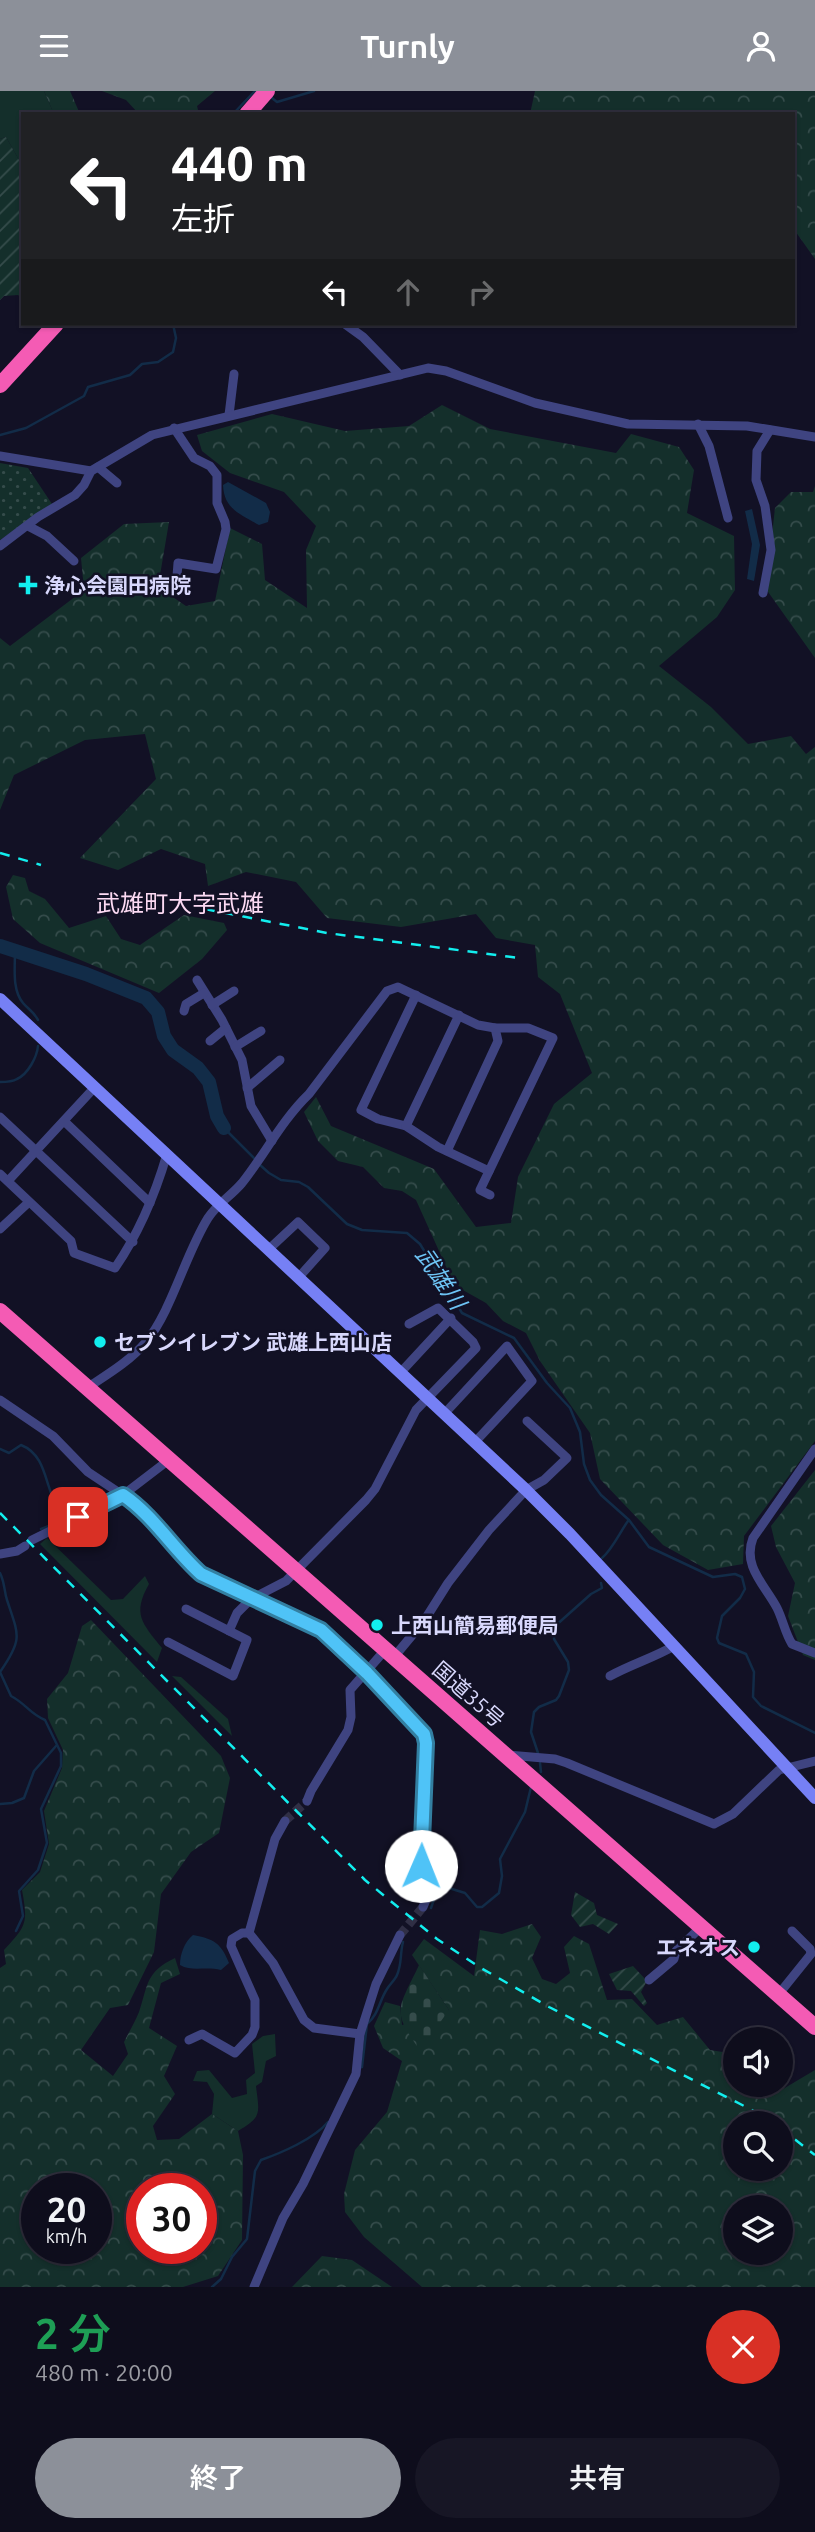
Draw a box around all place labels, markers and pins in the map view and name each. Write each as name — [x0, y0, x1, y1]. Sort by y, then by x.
place label: 浄心会園田病院 — [44, 573, 191, 597]
marker: 浄心会園田病院 — [18, 575, 38, 595]
place label: セブンイレブン 武雄上西山店 — [114, 1330, 392, 1354]
marker: セブンイレブン 武雄上西山店 — [92, 1334, 108, 1350]
pin — [48, 1487, 108, 1547]
place label: 上西山簡易郵便局 — [391, 1613, 559, 1637]
marker: 上西山簡易郵便局 — [369, 1617, 385, 1633]
place label: エネオス — [656, 1935, 740, 1959]
marker: エネオス — [746, 1939, 762, 1955]

